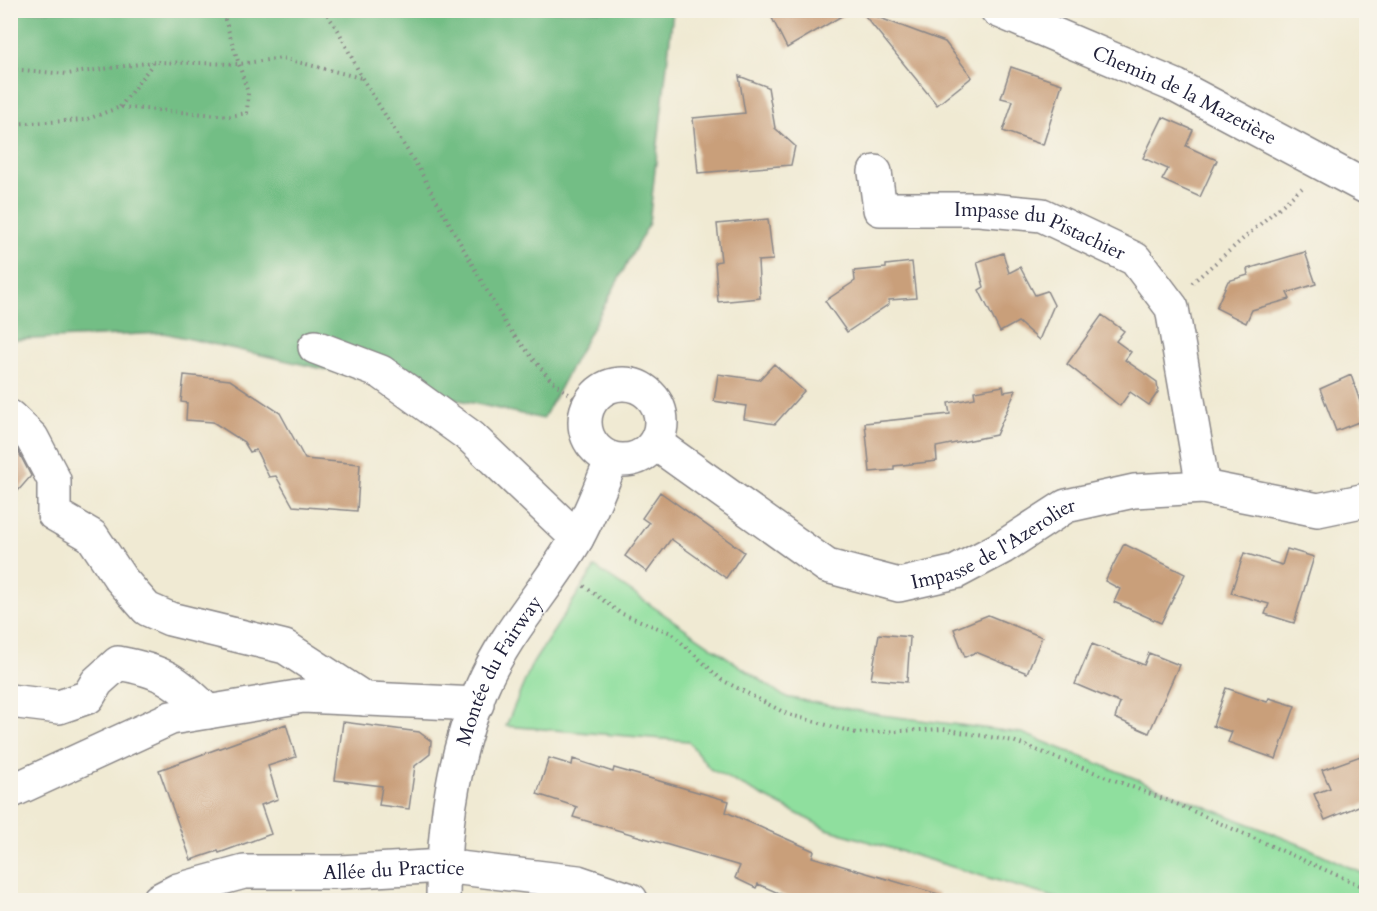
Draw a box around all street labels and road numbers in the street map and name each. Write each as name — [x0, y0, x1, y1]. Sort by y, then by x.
street label: Chemin de la Mazetière — [1088, 39, 1282, 151]
street label: Impasse du Pistachier — [954, 195, 1131, 266]
street label: Impasse de l'Azerolier — [908, 491, 1078, 595]
street label: Montée du Fairway — [449, 589, 548, 748]
street label: Allée du Practice — [323, 852, 466, 886]

